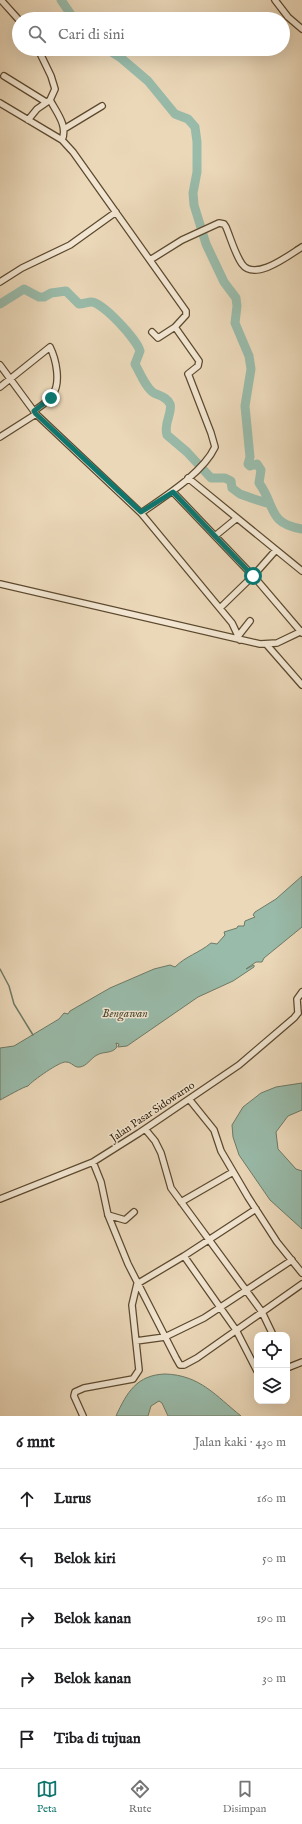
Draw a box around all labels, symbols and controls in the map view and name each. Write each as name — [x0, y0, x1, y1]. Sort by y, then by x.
search box — [12, 12, 290, 56]
icon: search — [26, 23, 48, 45]
text: Cari di sini — [58, 25, 125, 44]
route end — [42, 389, 60, 407]
route start — [244, 567, 262, 585]
water label: Bengawan — [102, 1006, 148, 1022]
street label: Jalan Pasar Sidowarno — [106, 1078, 198, 1146]
map controls — [254, 1332, 290, 1404]
button: locate — [254, 1332, 290, 1368]
button: layers — [254, 1368, 290, 1404]
text: 6 mnt — [16, 1432, 55, 1453]
text: Jalan kaki · 430 m — [194, 1434, 286, 1451]
icon: ahead — [16, 1488, 38, 1510]
text: Lurus — [54, 1489, 91, 1508]
text: 160 m — [256, 1490, 286, 1507]
icon: left — [16, 1548, 38, 1570]
text: Belok kiri — [54, 1549, 116, 1568]
text: 50 m — [262, 1550, 286, 1567]
icon: right — [16, 1608, 38, 1630]
text: Belok kanan — [54, 1609, 131, 1628]
text: 190 m — [256, 1610, 286, 1627]
icon: right — [16, 1668, 38, 1690]
text: Belok kanan — [54, 1669, 131, 1688]
text: 30 m — [262, 1670, 286, 1687]
icon: arrive — [16, 1728, 38, 1750]
text: Tiba di tujuan — [54, 1729, 141, 1748]
tab: Peta — [36, 1778, 58, 1816]
tab: Rute — [129, 1778, 152, 1816]
tab: Disimpan — [223, 1778, 266, 1816]

